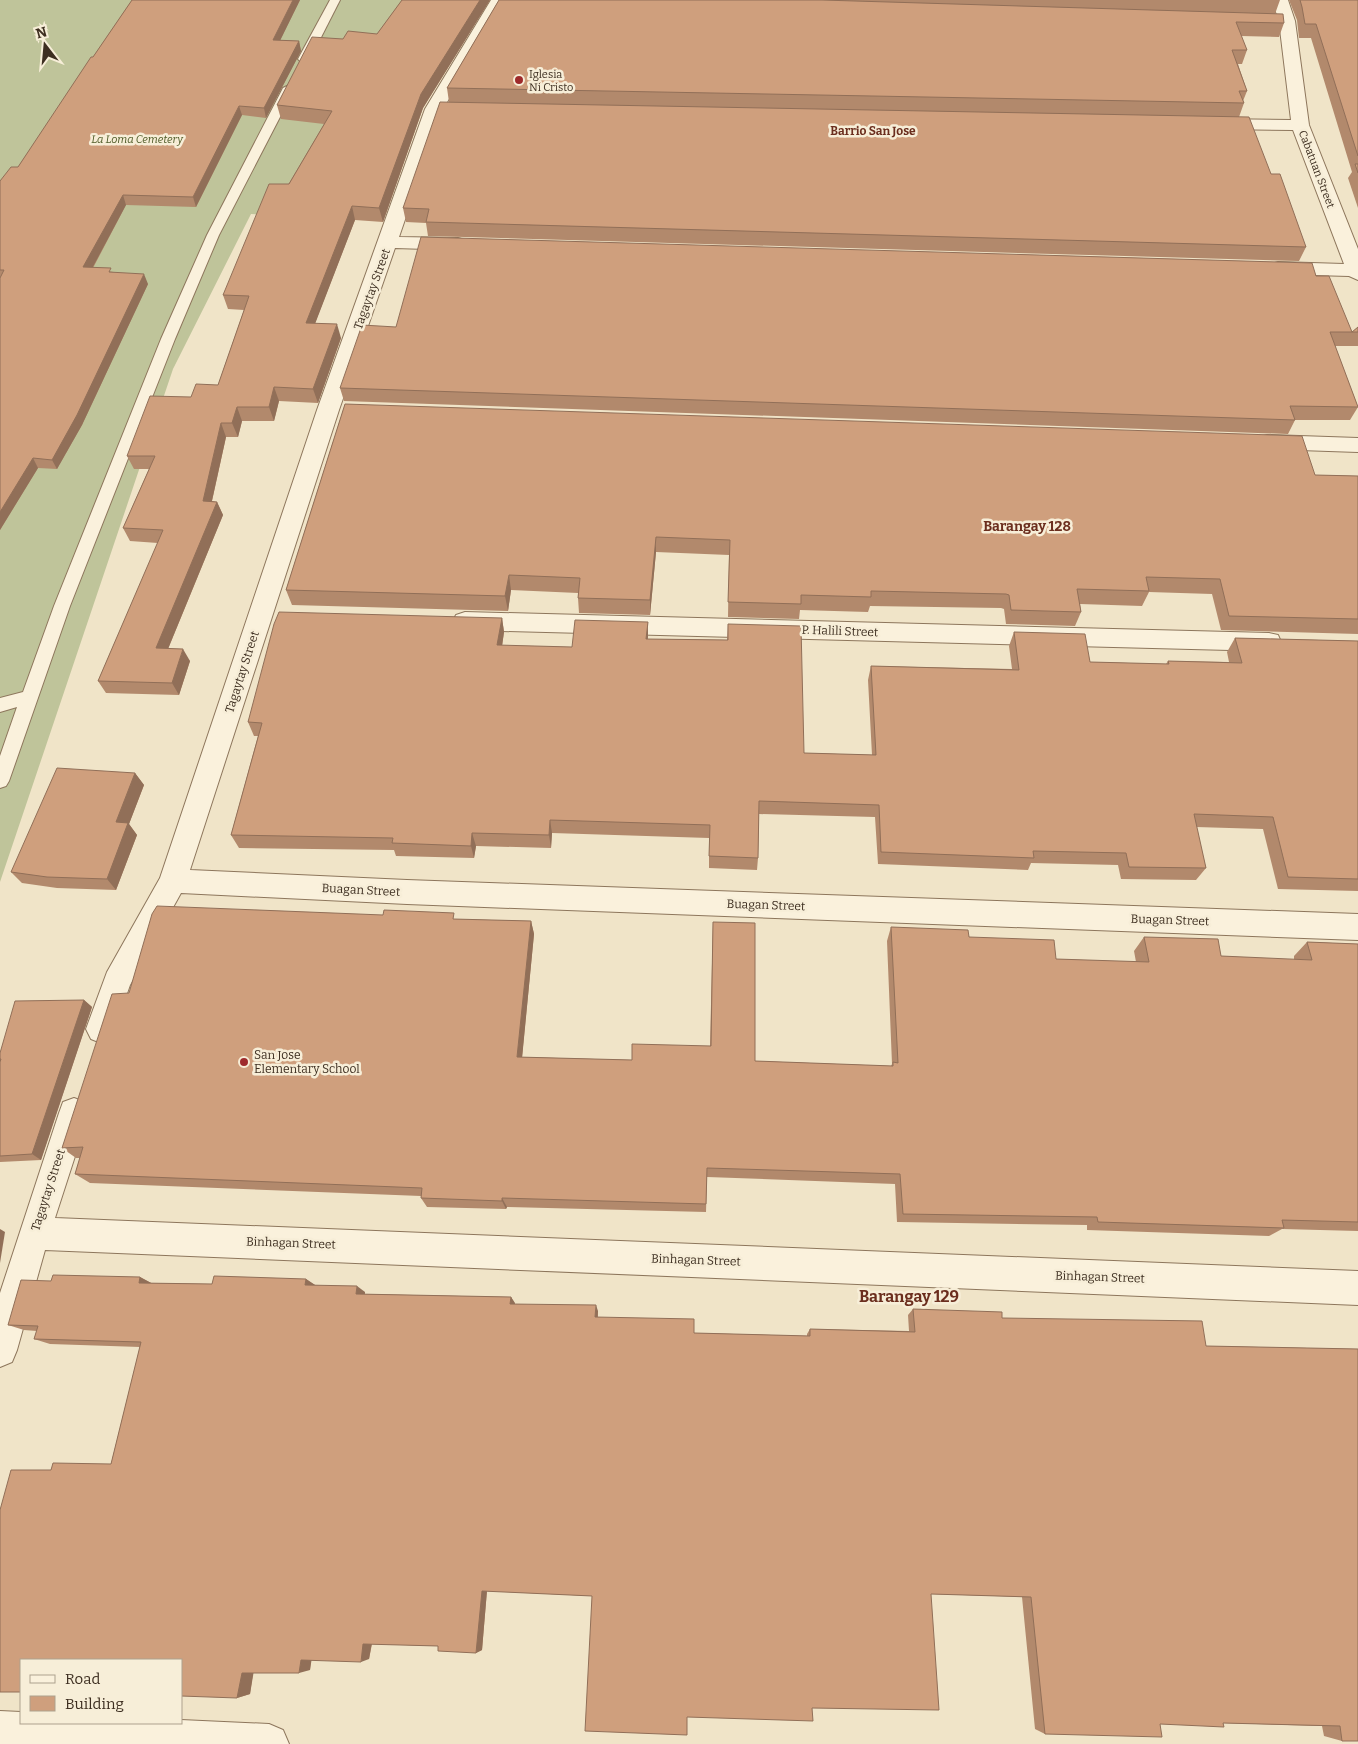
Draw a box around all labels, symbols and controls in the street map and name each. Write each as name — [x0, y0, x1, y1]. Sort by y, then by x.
north arrow — [20, 20, 70, 70]
text: N — [34, 23, 49, 43]
place label: Iglesia Ni Cristo — [529, 68, 573, 94]
marker: Iglesia Ni Cristo — [513, 74, 525, 86]
district label: Barrio San Jose — [830, 124, 916, 138]
street label: Cabatuan Street — [1296, 128, 1337, 210]
park label: La Loma Cemetery — [91, 133, 184, 146]
street label: Tagaytay Street — [351, 246, 393, 331]
district label: Barangay 128 — [983, 518, 1071, 535]
street label: P. Halili Street — [801, 623, 879, 639]
street label: Tagaytay Street — [222, 629, 262, 715]
street label: Buagan Street — [321, 881, 401, 899]
street label: Buagan Street — [726, 897, 806, 913]
street label: Buagan Street — [1130, 912, 1210, 928]
place label: San Jose Elementary School — [254, 1048, 360, 1076]
marker: San Jose Elementary School — [238, 1056, 250, 1068]
street label: Tagaytay Street — [28, 1147, 68, 1233]
street label: Binhagan Street — [246, 1234, 337, 1252]
street label: Binhagan Street — [651, 1251, 742, 1269]
street label: Binhagan Street — [1055, 1268, 1146, 1286]
district label: Barangay 129 — [859, 1287, 959, 1306]
legend — [20, 1659, 182, 1724]
text: Road — [65, 1670, 100, 1688]
text: Building — [65, 1695, 124, 1713]

